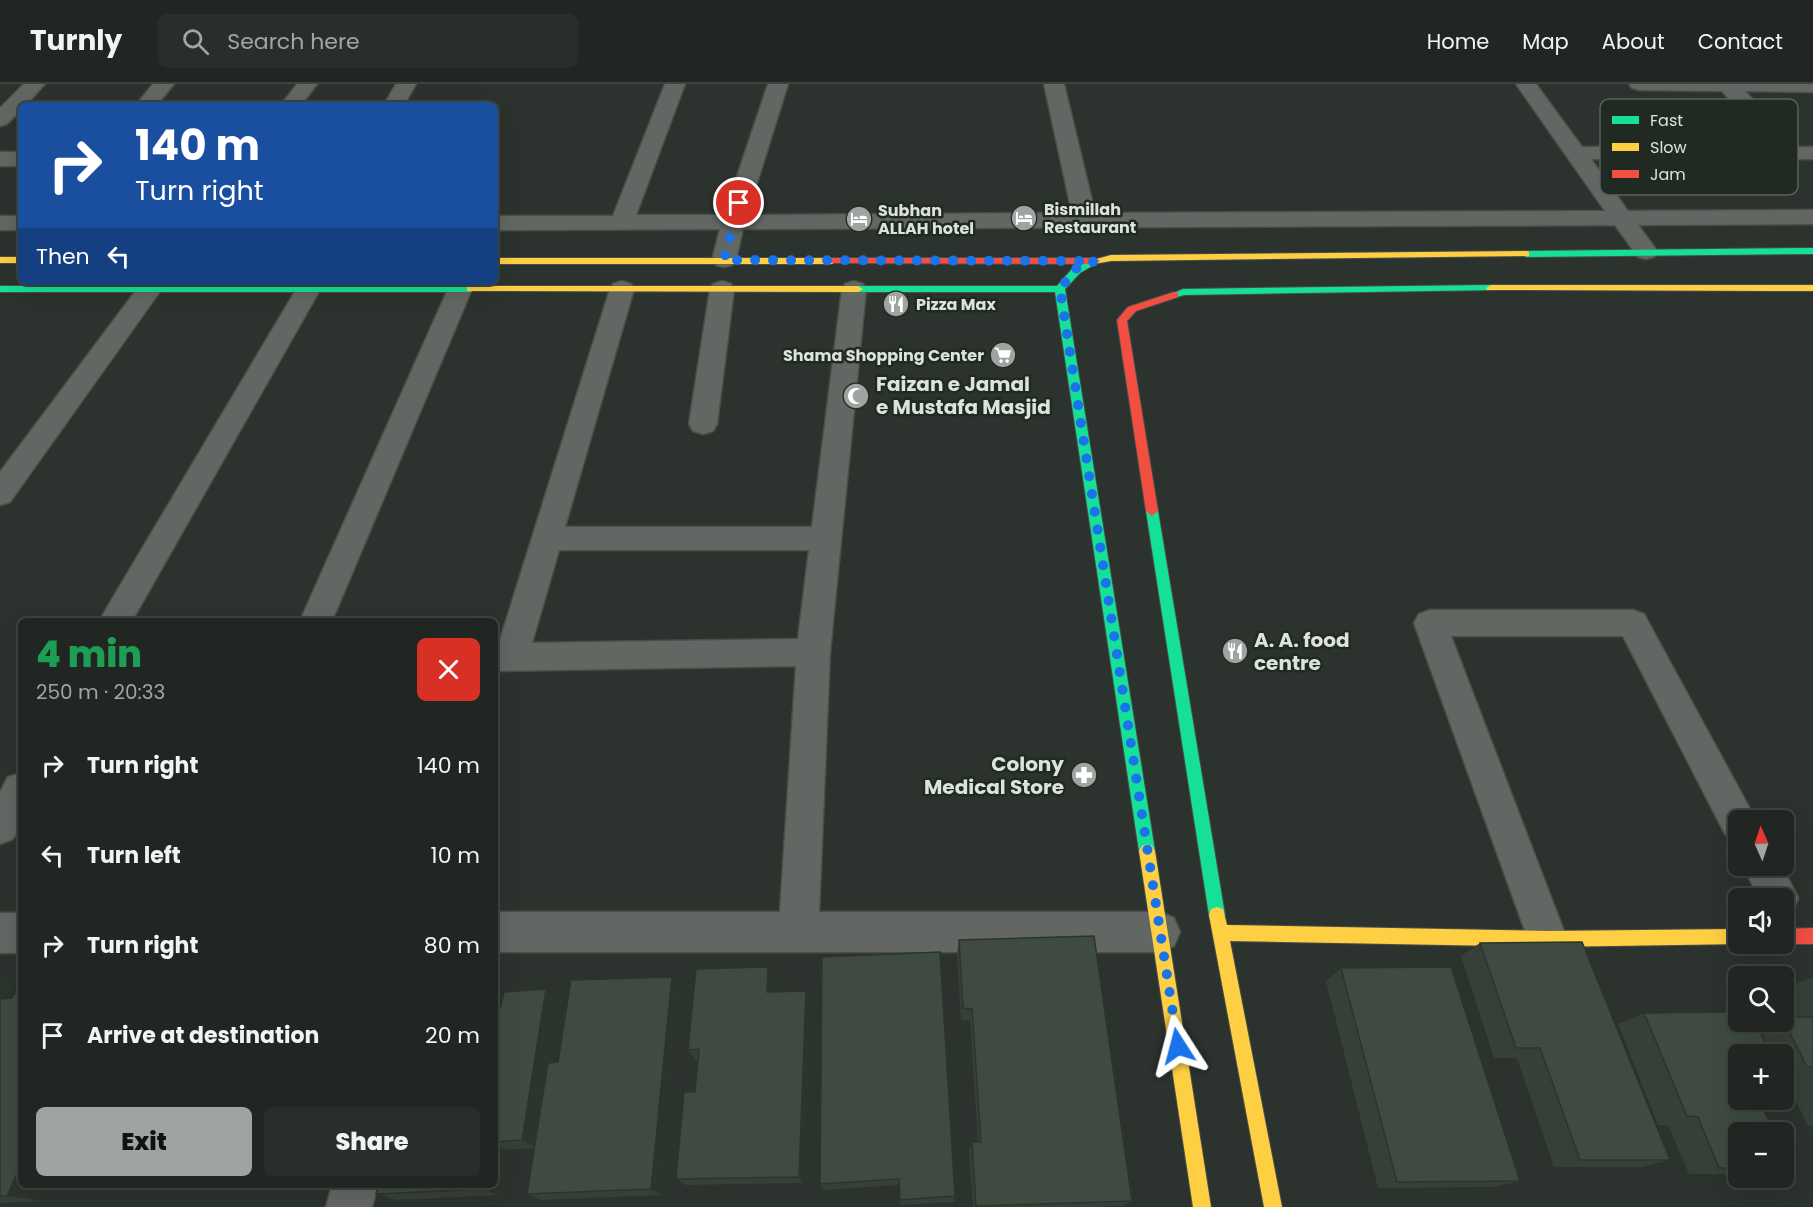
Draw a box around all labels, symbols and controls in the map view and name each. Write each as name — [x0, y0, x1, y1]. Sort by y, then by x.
search box — [158, 14, 578, 68]
text: Turnly — [30, 21, 122, 60]
icon: search — [179, 25, 212, 58]
text: Search here — [227, 26, 360, 57]
text: Home — [1427, 27, 1489, 56]
text: Map — [1522, 27, 1569, 56]
text: About — [1602, 27, 1665, 56]
text: Contact — [1698, 27, 1783, 56]
legend — [1600, 99, 1798, 195]
text: Fast — [1650, 109, 1683, 132]
text: 140 m — [135, 116, 260, 175]
icon: right — [36, 126, 114, 204]
text: Slow — [1650, 136, 1687, 159]
text: Jam — [1650, 163, 1686, 186]
text: Turn right — [135, 172, 264, 209]
pin — [713, 177, 764, 228]
icon: arrive — [722, 186, 755, 219]
place label: Bismillah Restaurant — [1044, 198, 1136, 239]
place label: Subhan ALLAH hotel — [878, 199, 974, 240]
hotel icon: Bismillah Restaurant — [1009, 203, 1039, 233]
hotel icon: Subhan ALLAH hotel — [844, 204, 874, 234]
icon: left — [102, 240, 135, 273]
text: Then — [36, 241, 90, 272]
restaurant icon: Pizza Max — [881, 289, 911, 319]
place label: Pizza Max — [916, 293, 996, 316]
supermarket icon: Shama Shopping Center — [988, 340, 1018, 370]
place label: Shama Shopping Center — [783, 344, 984, 367]
place label: Faizan e Jamal e Mustafa Masjid — [876, 370, 1051, 421]
mosque icon: Faizan e Jamal e Mustafa Masjid — [841, 381, 871, 411]
place label: A. A. food centre — [1254, 626, 1350, 677]
text: 4 min — [36, 629, 142, 680]
restaurant icon: A. A. food centre — [1220, 636, 1250, 666]
button: close — [417, 638, 480, 701]
text: 250 m · 20:33 — [36, 678, 165, 706]
icon: right — [36, 749, 69, 782]
text: Turn right — [87, 750, 198, 781]
text: 140 m — [417, 750, 480, 781]
place label: Colony Medical Store — [924, 750, 1064, 801]
pharmacy icon: Colony Medical Store — [1069, 760, 1099, 790]
north arrow — [1728, 810, 1794, 876]
map controls — [1728, 810, 1794, 1188]
icon: left — [36, 839, 69, 872]
text: Turn left — [87, 840, 181, 871]
text: 10 m — [431, 840, 480, 871]
button: sound — [1728, 888, 1794, 954]
icon: right — [36, 929, 69, 962]
text: Turn right — [87, 930, 198, 961]
text: 80 m — [424, 930, 480, 961]
button: search — [1728, 966, 1794, 1032]
position arrow — [1146, 1014, 1210, 1078]
icon: arrive — [36, 1019, 69, 1052]
text: Arrive at destination — [87, 1020, 319, 1051]
text: 20 m — [425, 1020, 480, 1051]
button: + — [1728, 1044, 1794, 1110]
button: Exit — [36, 1107, 252, 1176]
button: Share — [264, 1107, 480, 1176]
button: − — [1728, 1122, 1794, 1188]

